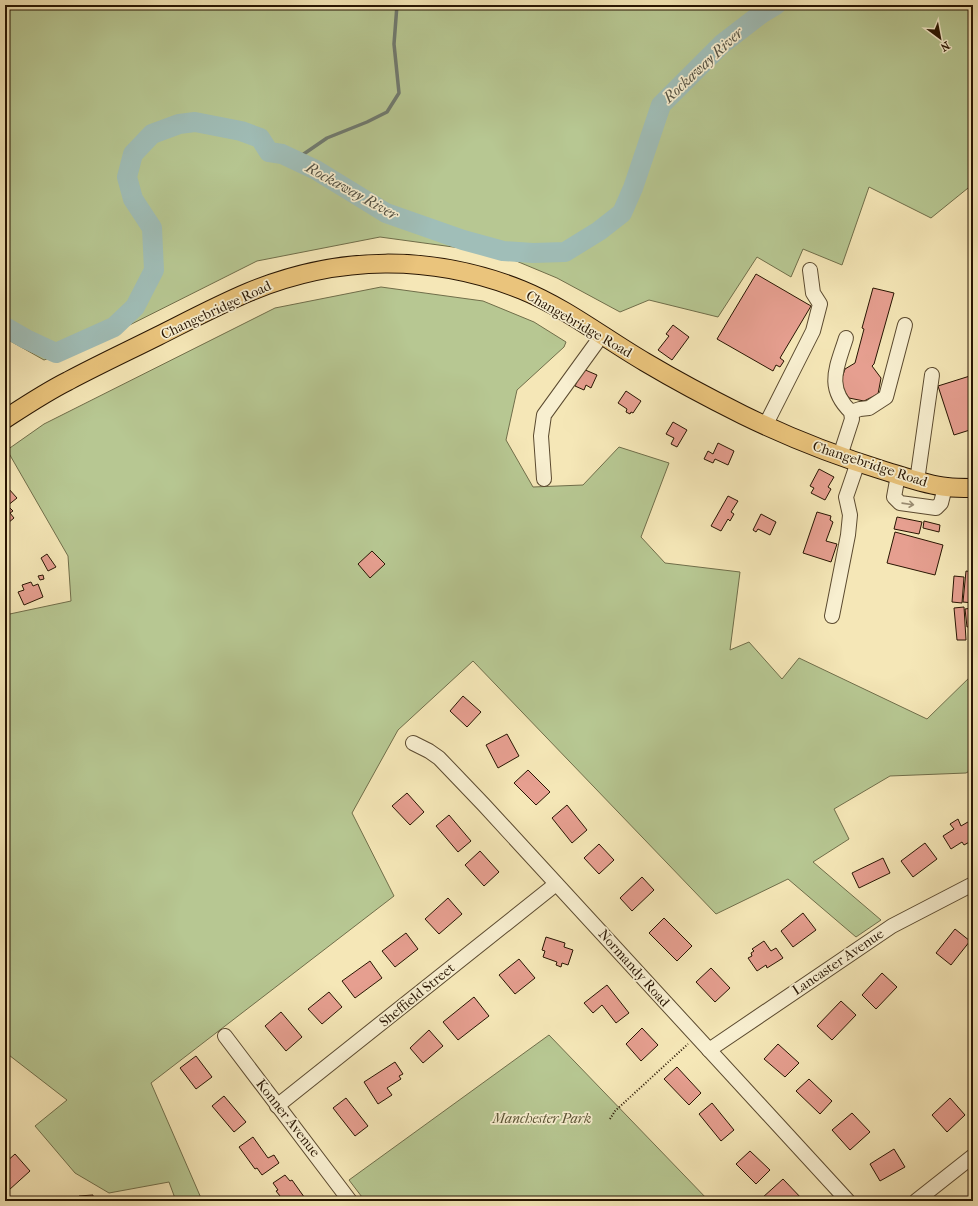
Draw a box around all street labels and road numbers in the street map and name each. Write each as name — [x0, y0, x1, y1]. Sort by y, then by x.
street label: Changebridge Road — [158, 277, 274, 343]
street label: Changebridge Road — [523, 287, 635, 361]
street label: Changebridge Road — [810, 437, 930, 491]
street label: Lancaster Avenue — [789, 925, 887, 999]
street label: Normandy Road — [595, 926, 674, 1011]
street label: Sheffield Street — [376, 959, 458, 1031]
street label: Konner Avenue — [252, 1076, 324, 1160]

